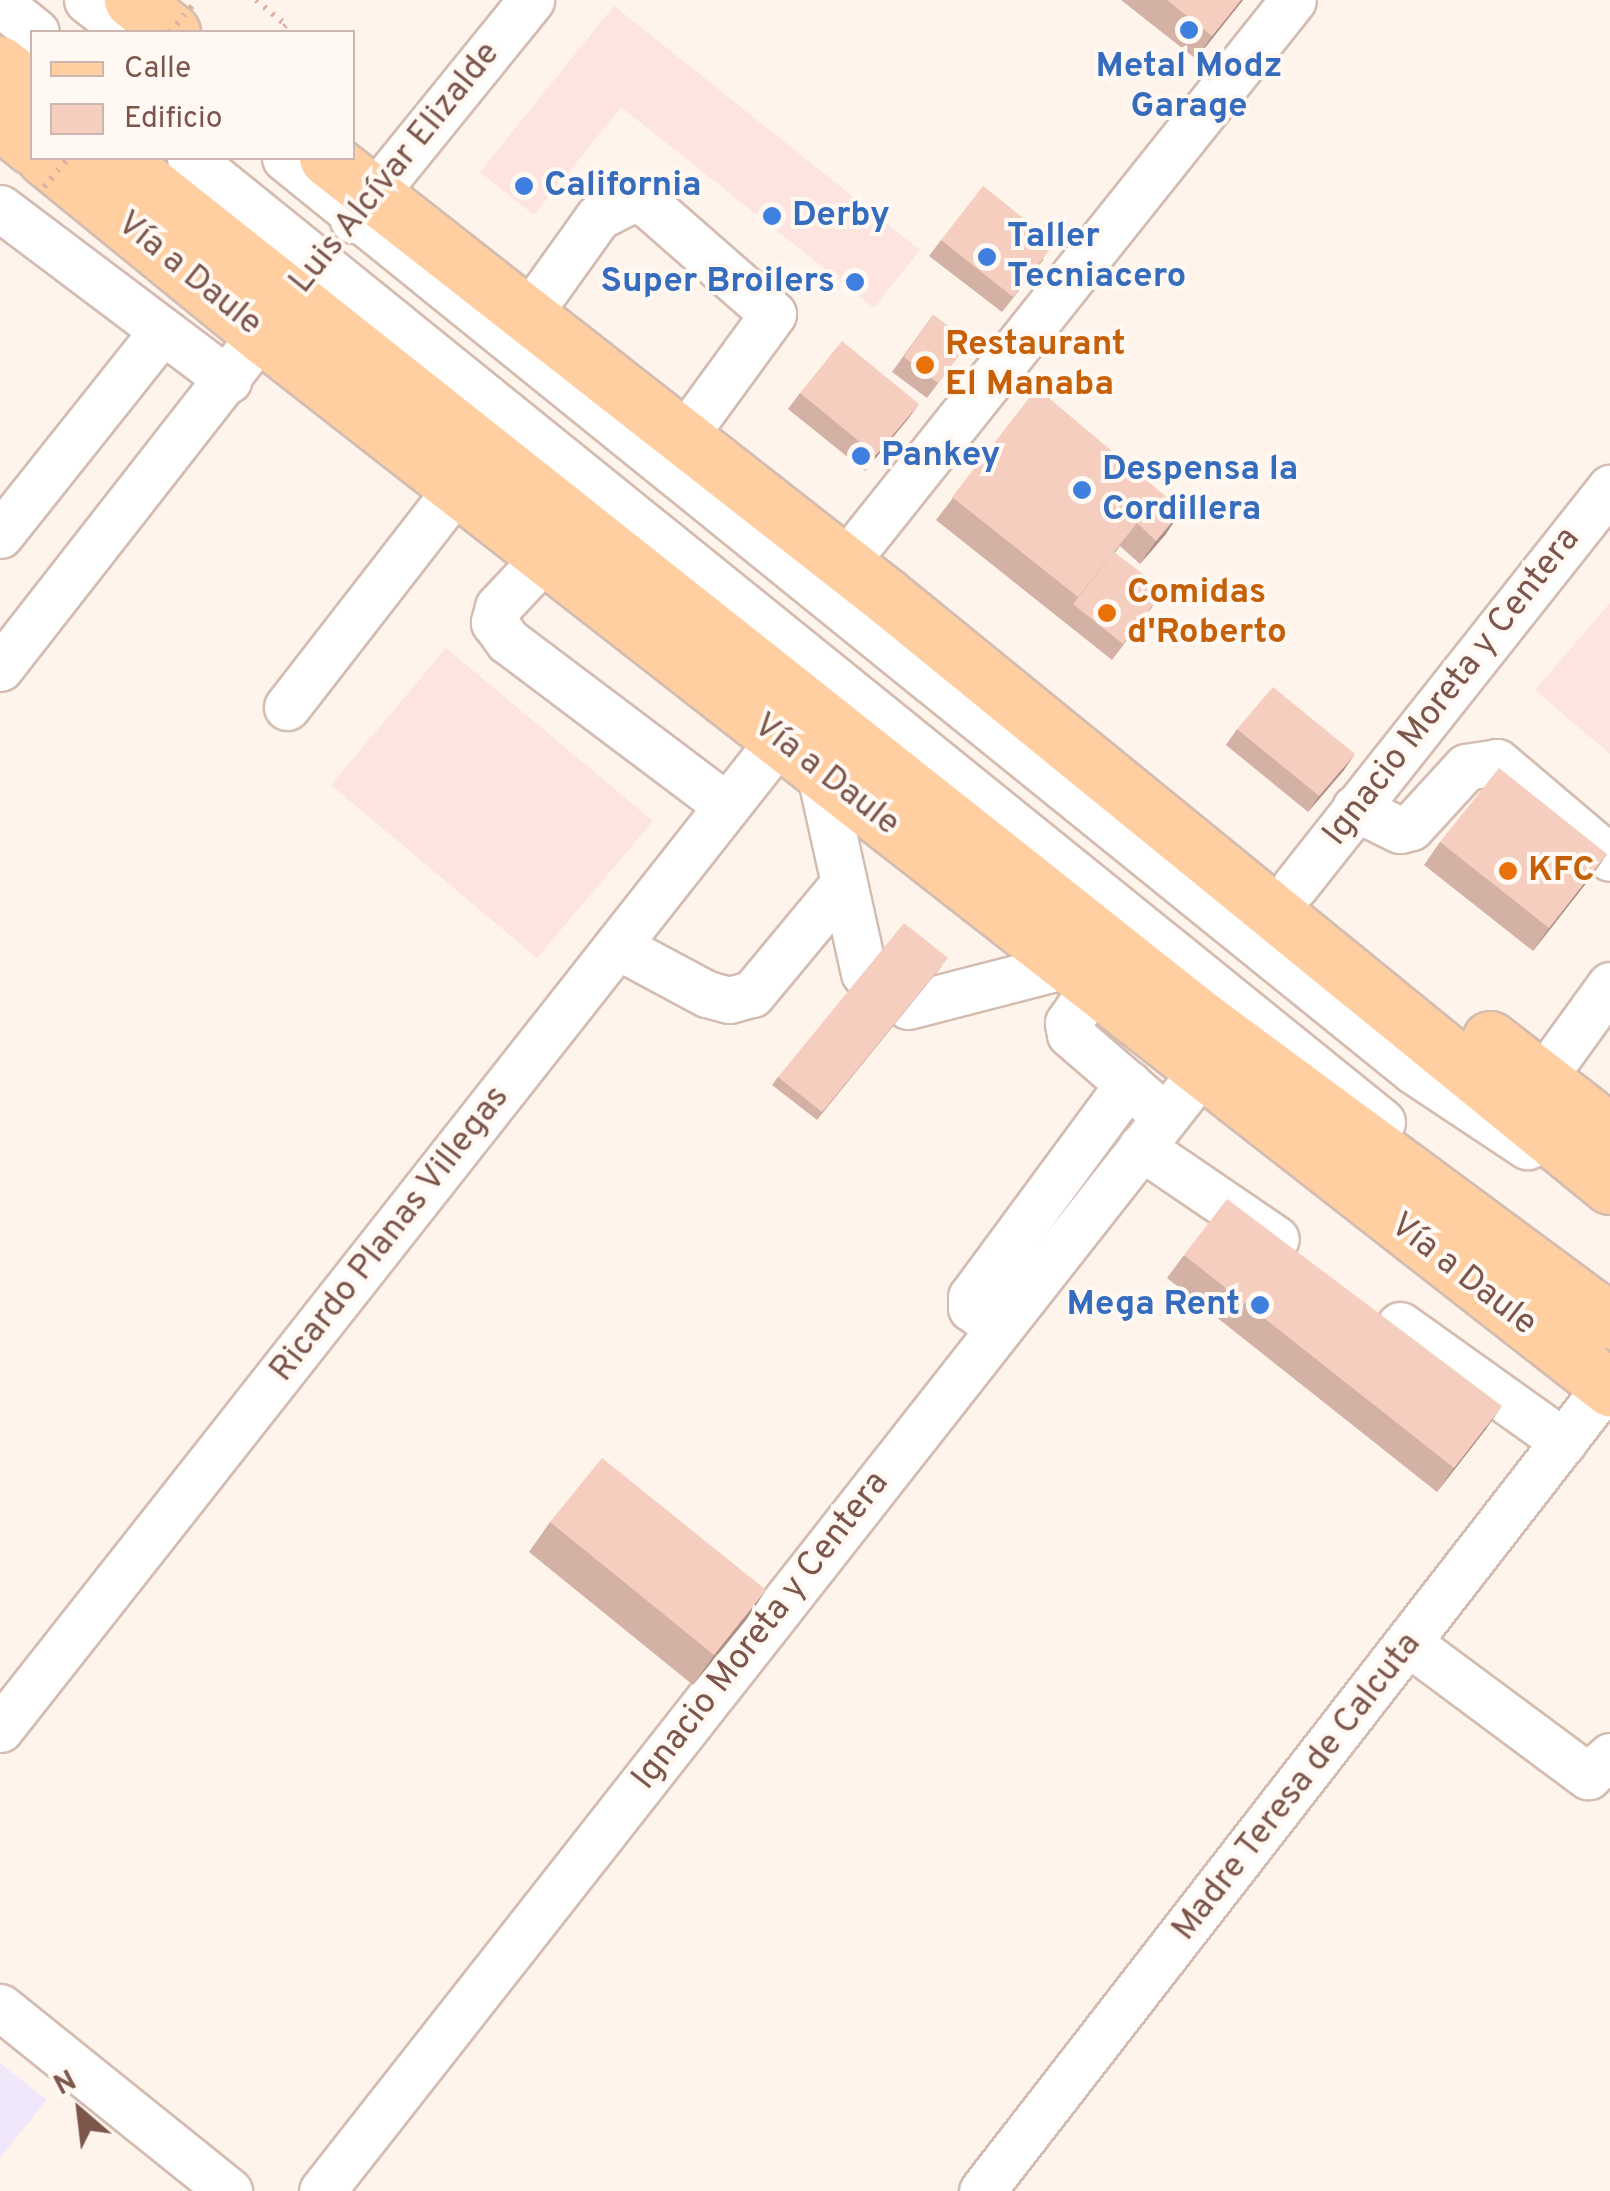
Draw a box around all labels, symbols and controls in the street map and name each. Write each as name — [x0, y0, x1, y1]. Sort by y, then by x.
marker: Metal Modz Garage — [1178, 19, 1200, 41]
legend — [30, 30, 355, 160]
street label: Luis Alcívar Elizalde — [280, 33, 510, 303]
place label: Metal Modz Garage — [1095, 46, 1283, 128]
text: Calle — [124, 51, 191, 88]
text: Edificio — [124, 101, 222, 138]
place label: California — [544, 165, 702, 207]
marker: California — [513, 175, 535, 197]
place label: Derby — [792, 195, 890, 237]
street label: Vía a Daule — [108, 203, 270, 345]
marker: Derby — [761, 205, 783, 227]
place label: Taller Tecniacero — [1007, 216, 1186, 298]
marker: Taller Tecniacero — [976, 246, 998, 268]
place label: Super Broilers — [601, 261, 835, 303]
marker: Super Broilers — [844, 271, 866, 293]
place label: Restaurant El Manaba — [945, 324, 1126, 406]
marker: Restaurant El Manaba — [914, 354, 936, 376]
place label: Pankey — [881, 435, 1000, 477]
marker: Pankey — [850, 445, 872, 467]
place label: Despensa la Cordillera — [1102, 449, 1298, 531]
marker: Despensa la Cordillera — [1071, 479, 1093, 501]
street label: Ignacio Moreta y Centera — [1315, 519, 1589, 855]
place label: Comidas d'Roberto — [1127, 572, 1287, 654]
marker: Comidas d'Roberto — [1096, 602, 1118, 624]
street label: Vía a Daule — [744, 705, 908, 845]
place label: KFC — [1528, 850, 1595, 892]
marker: KFC — [1497, 860, 1519, 882]
street label: Ricardo Planas Villegas — [261, 1077, 519, 1391]
street label: Vía a Daule — [1381, 1205, 1545, 1345]
place label: Mega Rent — [1066, 1284, 1240, 1326]
marker: Mega Rent — [1249, 1294, 1271, 1316]
street label: Ignacio Moreta y Centera — [624, 1463, 898, 1799]
street label: Madre Teresa de Calcuta — [1163, 1624, 1431, 1950]
north arrow — [30, 2061, 130, 2161]
text: N — [49, 2064, 83, 2105]

